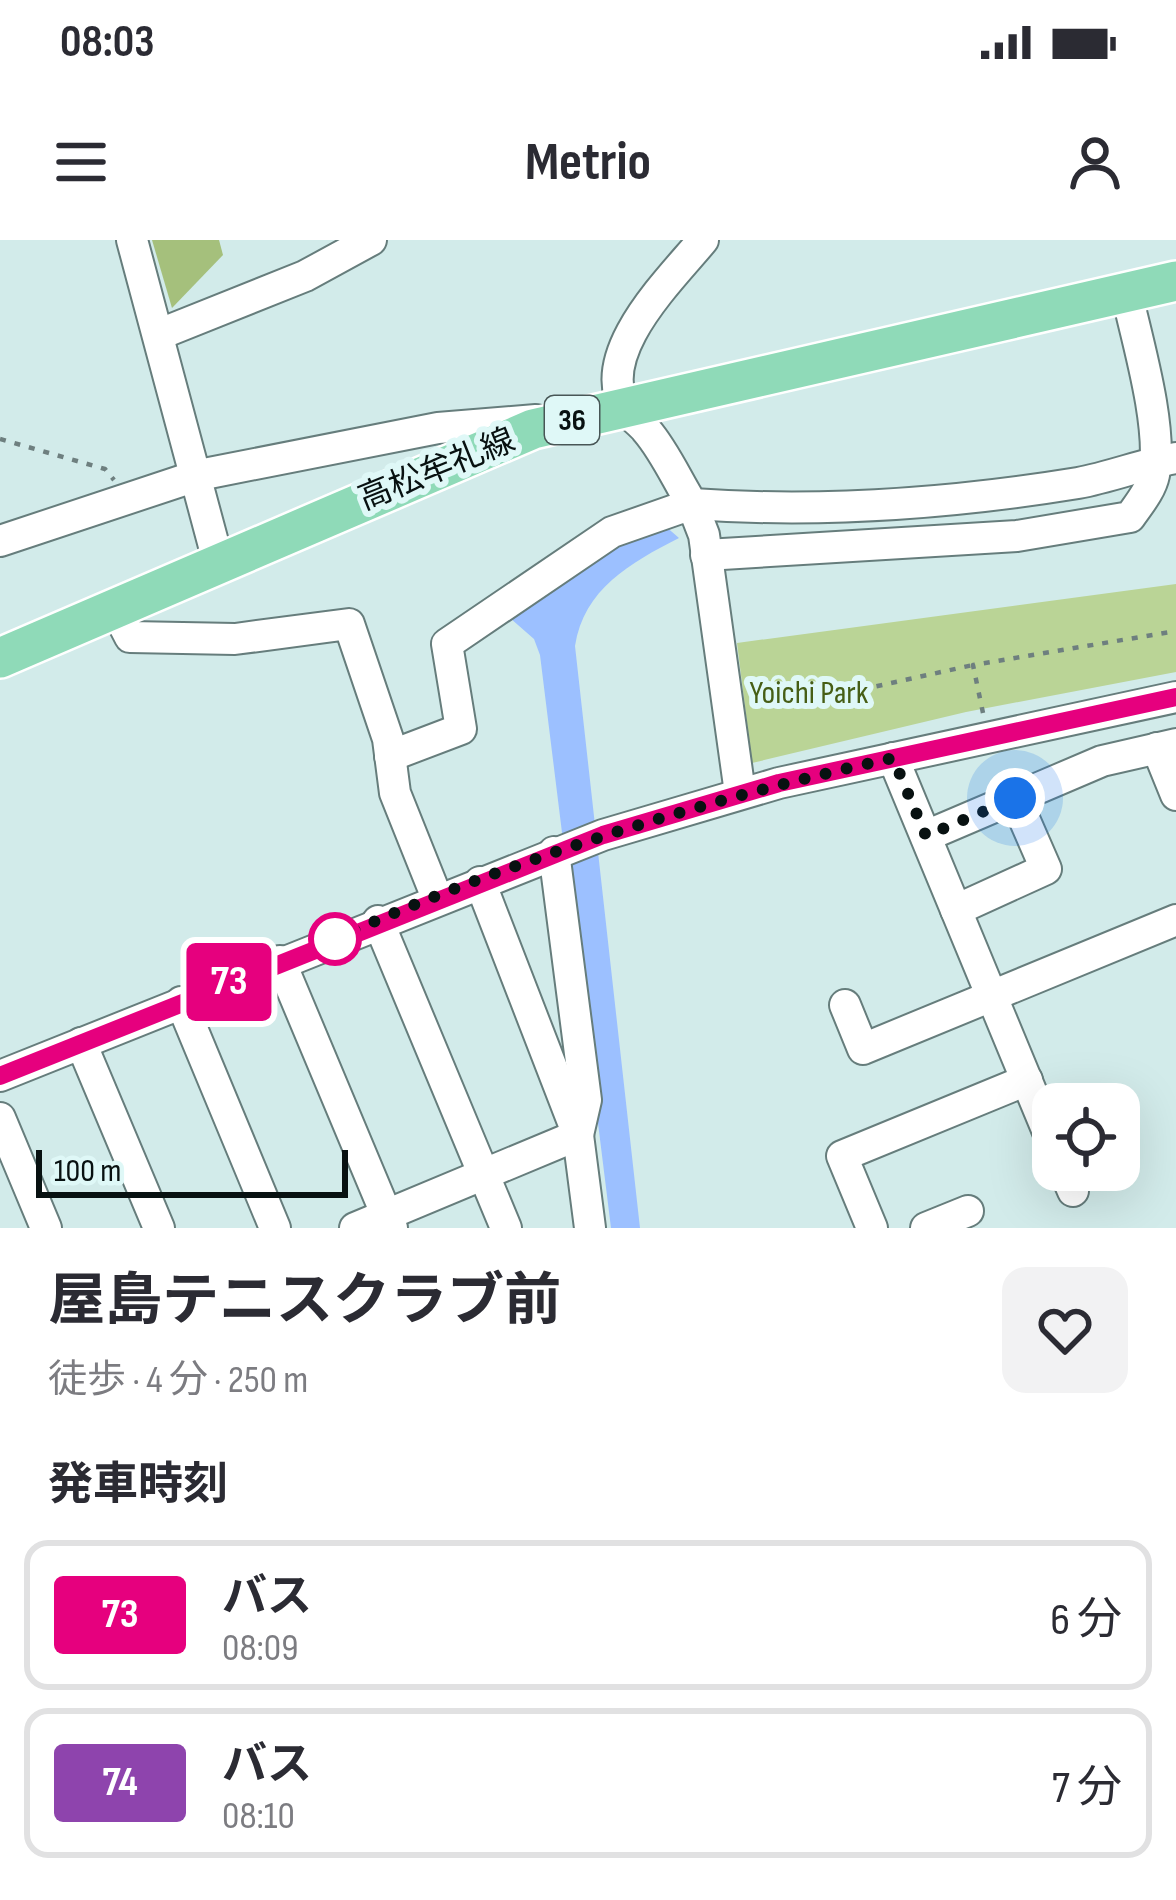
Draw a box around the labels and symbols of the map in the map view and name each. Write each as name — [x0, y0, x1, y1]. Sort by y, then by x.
road number: 36 — [545, 396, 599, 444]
street label: 高松牟礼線 — [353, 420, 521, 519]
park label: Yoichi Park — [750, 673, 869, 713]
your location — [985, 768, 1045, 828]
unlabelled marker — [310, 914, 360, 964]
line badge: 73 — [175, 943, 283, 1021]
scale bar — [36, 1144, 348, 1197]

